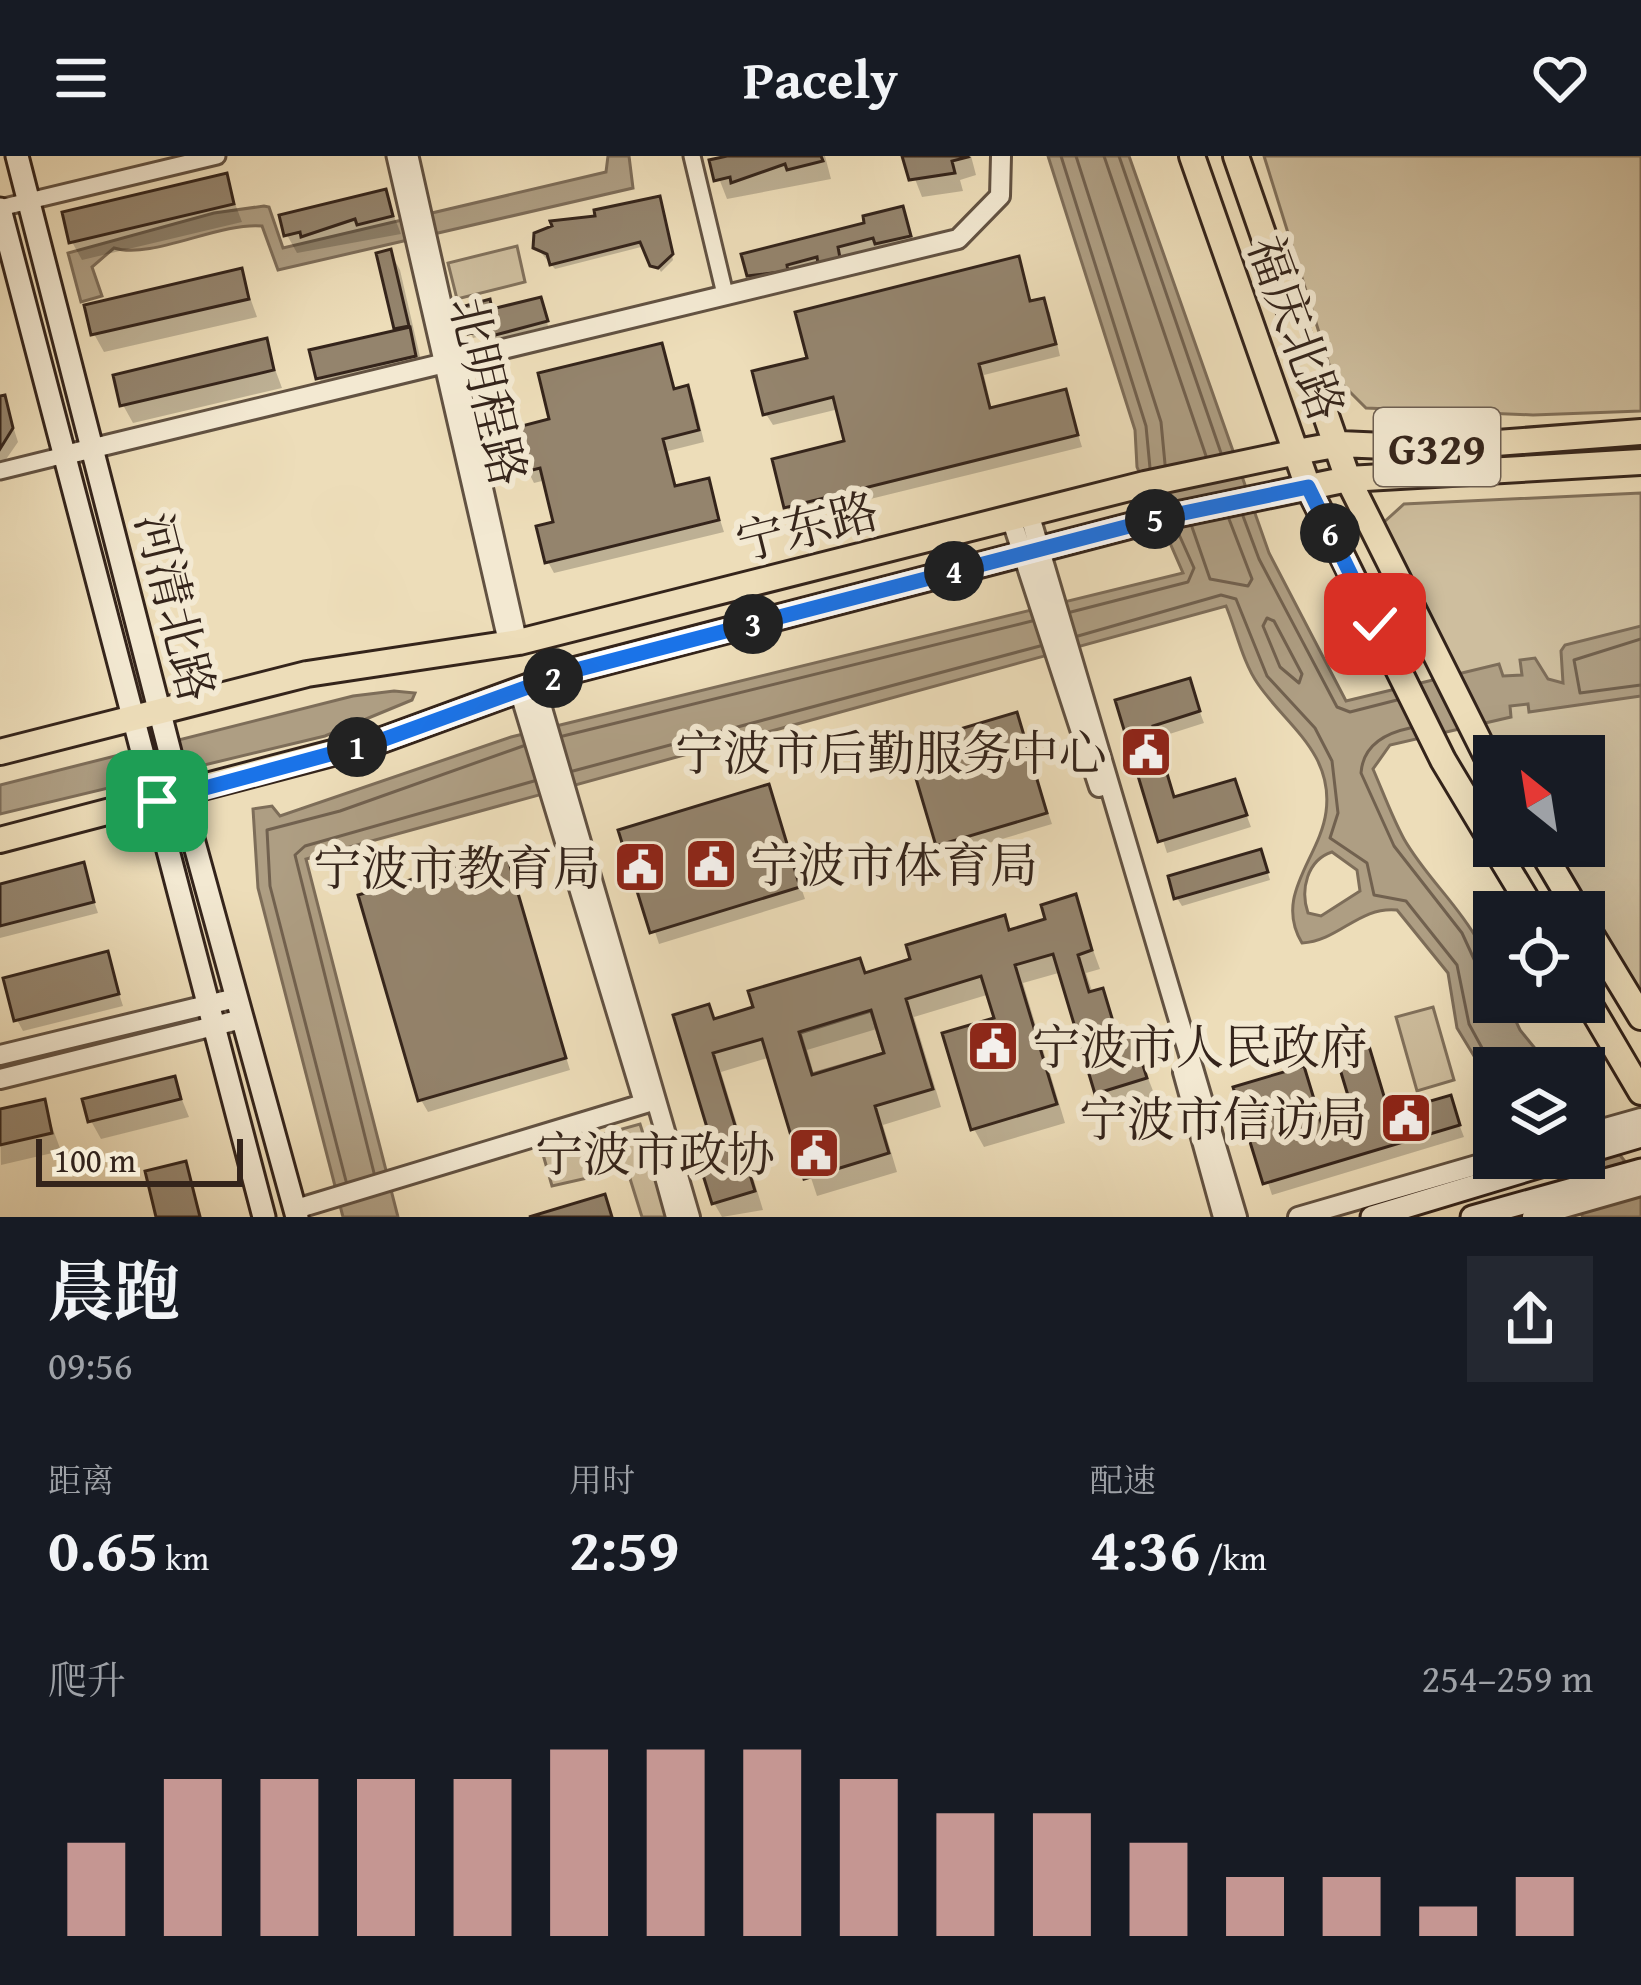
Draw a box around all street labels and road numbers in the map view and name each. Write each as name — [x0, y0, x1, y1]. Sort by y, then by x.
street label: 福庆北路 — [1231, 226, 1363, 430]
street label: 北明程路 — [433, 289, 545, 493]
road number: G329 — [1374, 408, 1500, 486]
street label: 宁东路 — [729, 474, 885, 578]
street label: 河清北路 — [118, 505, 234, 709]

